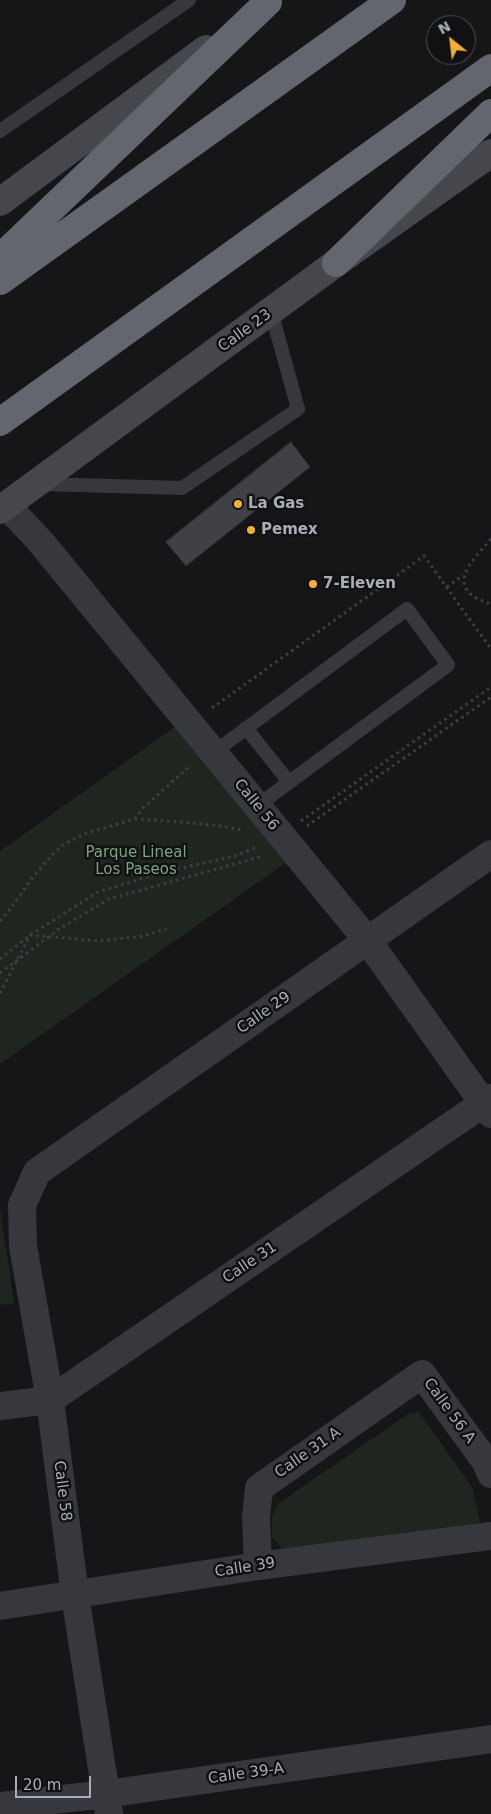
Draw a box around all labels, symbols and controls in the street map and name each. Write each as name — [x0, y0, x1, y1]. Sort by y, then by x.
north arrow — [426, 15, 476, 65]
text: N — [435, 18, 453, 38]
street label: Calle 23 — [215, 306, 275, 356]
place label: La Gas — [248, 495, 304, 513]
marker: La Gas — [232, 498, 244, 510]
place label: Pemex — [261, 521, 318, 539]
marker: Pemex — [245, 524, 257, 536]
place label: 7-Eleven — [323, 575, 396, 593]
marker: 7-Eleven — [307, 578, 319, 590]
street label: Calle 56 — [230, 776, 282, 834]
park label: Parque Lineal Los Paseos — [85, 844, 187, 879]
street label: Calle 29 — [234, 988, 294, 1038]
street label: Calle 31 — [220, 1238, 280, 1288]
street label: Calle 56 A — [419, 1375, 479, 1447]
street label: Calle 31 A — [272, 1424, 344, 1482]
street label: Calle 58 — [49, 1460, 75, 1522]
street label: Calle 39 — [213, 1554, 277, 1582]
street label: Calle 39-A — [207, 1760, 285, 1788]
scale bar — [18, 1766, 94, 1798]
text: 20 m — [23, 1776, 61, 1794]

